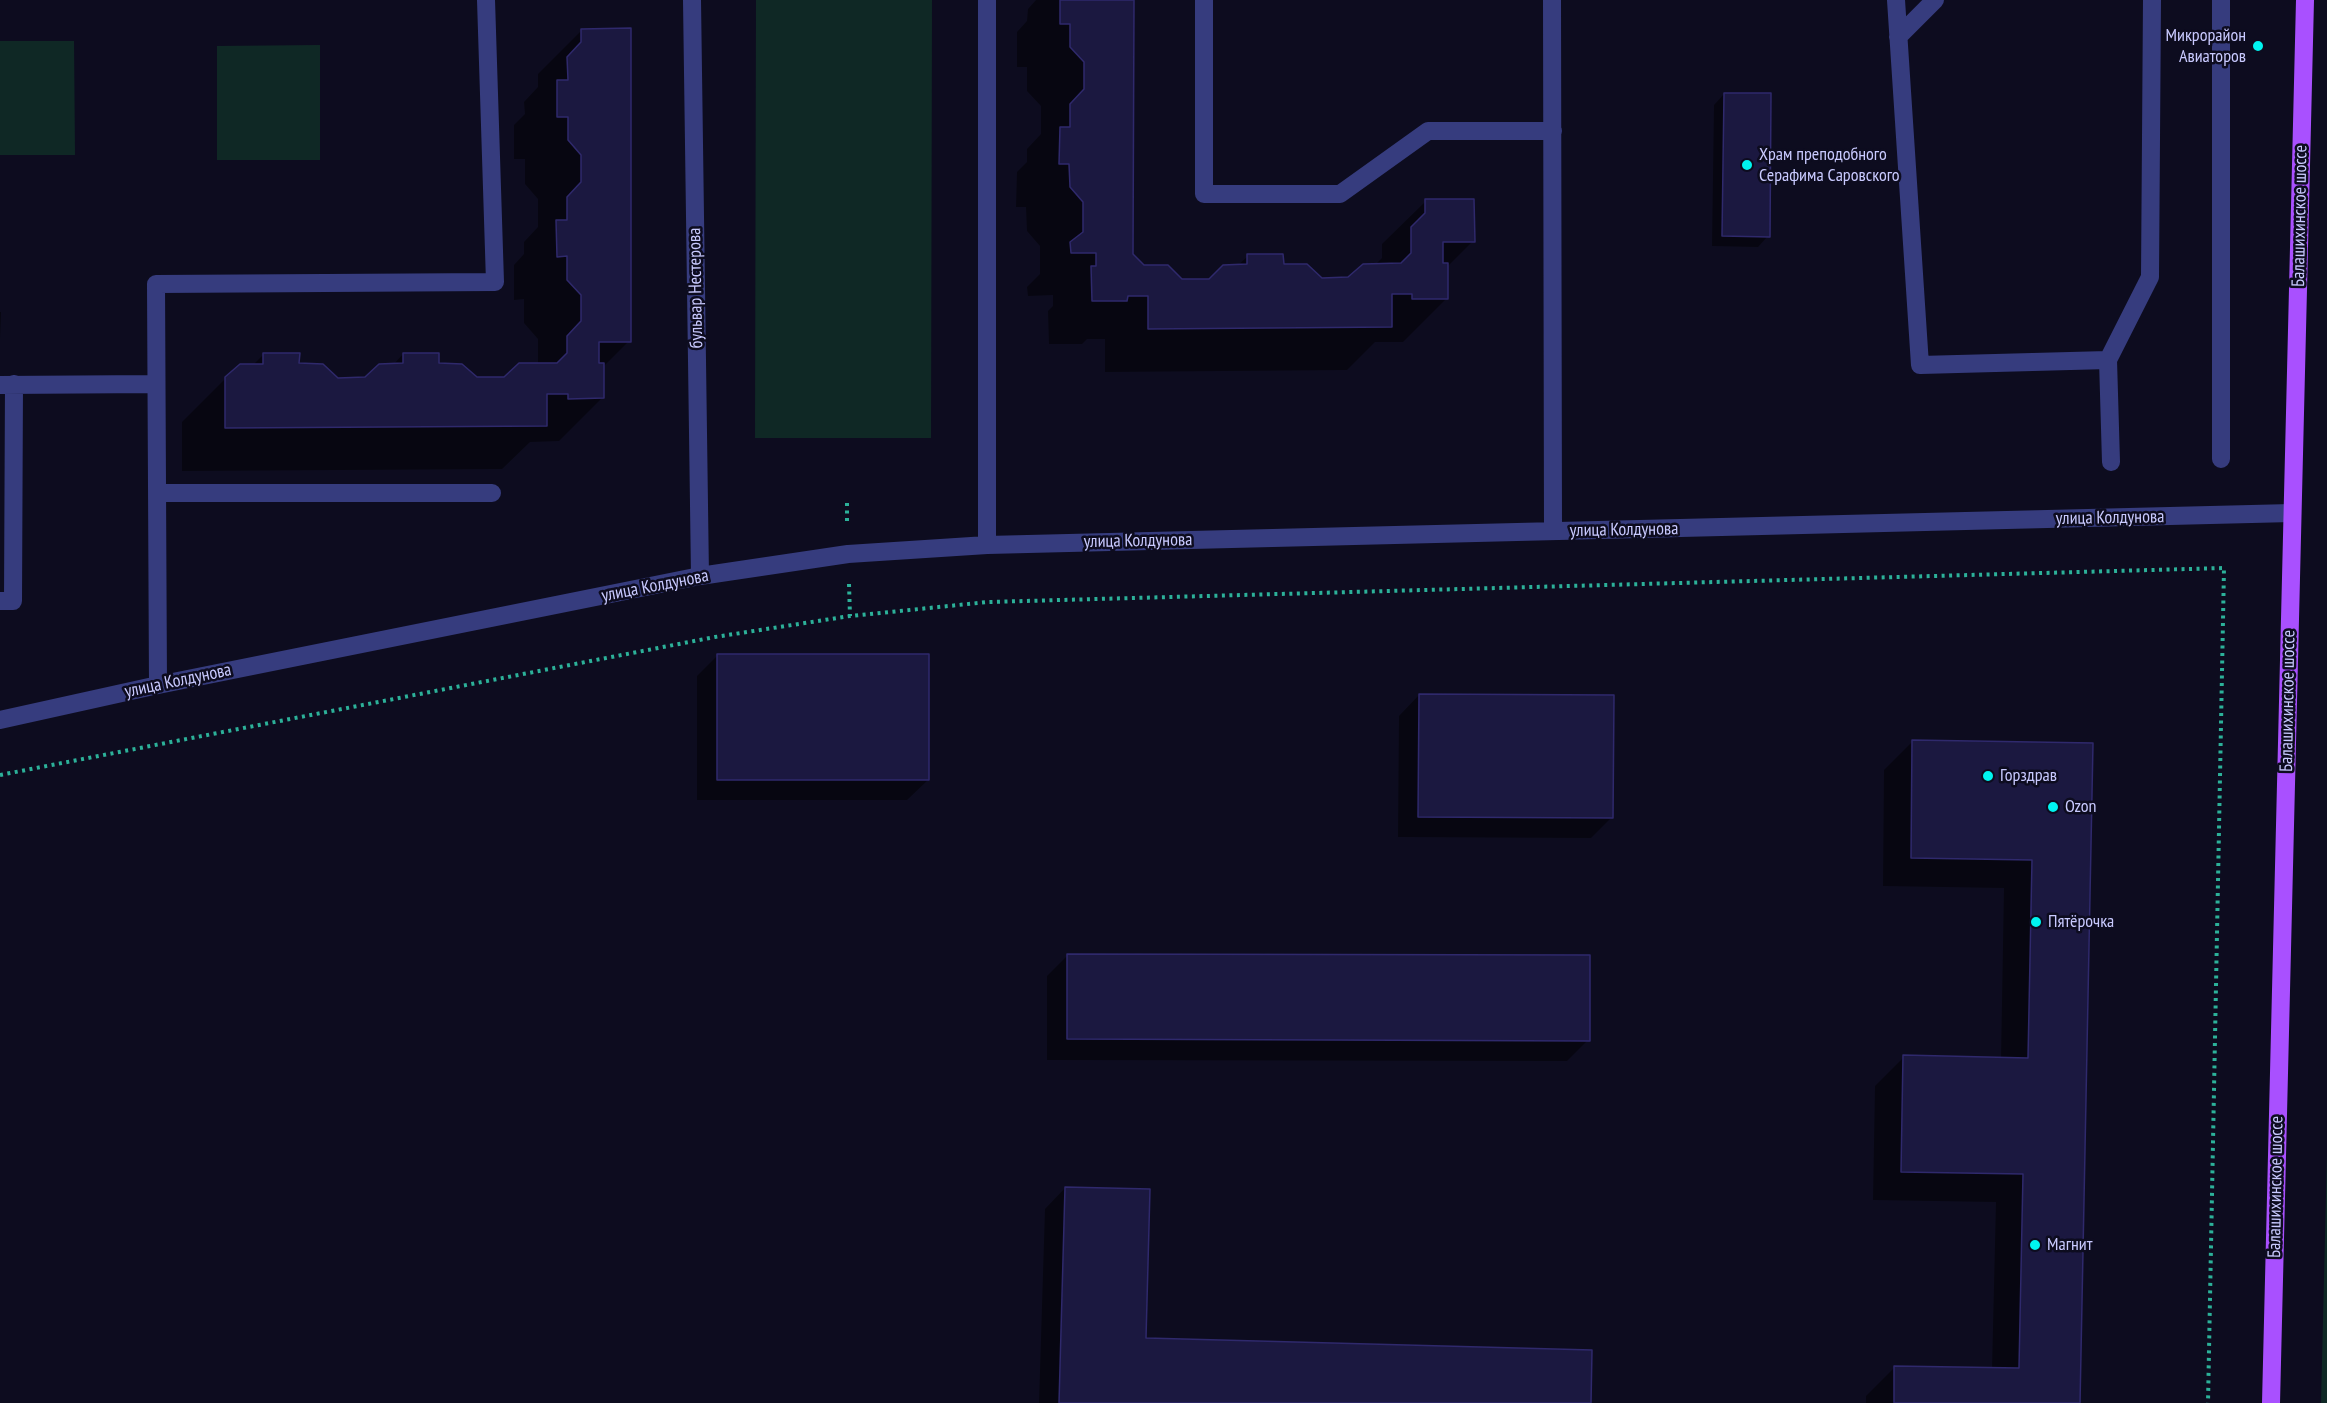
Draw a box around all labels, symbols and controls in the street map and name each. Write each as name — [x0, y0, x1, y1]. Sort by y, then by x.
place label: Микрорайон Авиаторов — [2166, 25, 2246, 68]
marker: Микрорайон Авиаторов — [2251, 39, 2265, 53]
place label: Храм преподобного Серафима Саровского — [1759, 144, 1900, 186]
street label: Балашихинское шоссе — [2288, 145, 2312, 287]
marker: Храм преподобного Серафима Саровского — [1740, 158, 1754, 172]
street label: бульвар Нестерова — [684, 228, 708, 348]
street label: улица Колдунова — [2056, 506, 2164, 530]
street label: улица Колдунова — [1570, 518, 1678, 542]
street label: улица Колдунова — [1084, 529, 1192, 553]
street label: улица Колдунова — [600, 565, 710, 607]
street label: Балашихинское шоссе — [2276, 630, 2300, 772]
street label: улица Колдунова — [123, 659, 233, 703]
place label: Горздрав — [2000, 765, 2057, 787]
marker: Горздрав — [1981, 769, 1995, 783]
place label: Ozon — [2065, 796, 2097, 818]
marker: Ozon — [2046, 800, 2060, 814]
place label: Пятёрочка — [2048, 911, 2114, 933]
marker: Пятёрочка — [2029, 915, 2043, 929]
street label: Балашихинское шоссе — [2264, 1116, 2288, 1258]
place label: Магнит — [2047, 1234, 2092, 1256]
marker: Магнит — [2028, 1238, 2042, 1252]

